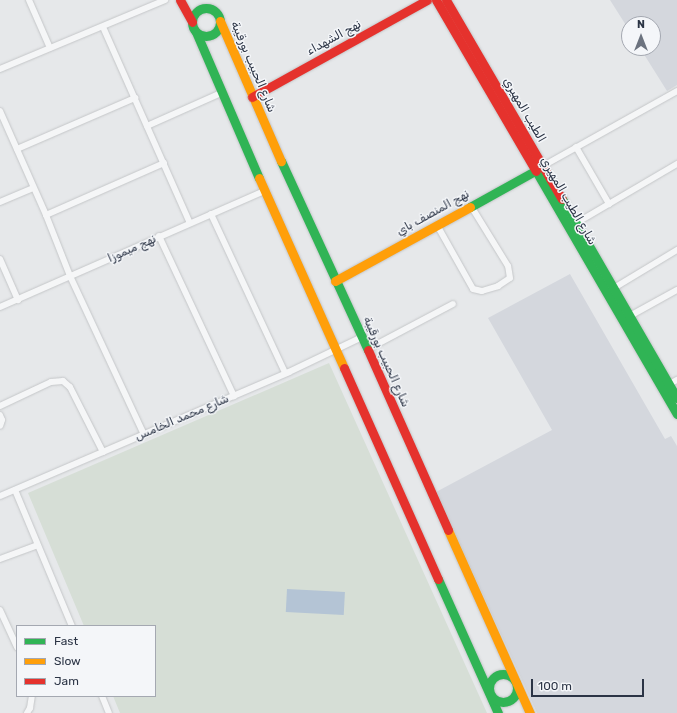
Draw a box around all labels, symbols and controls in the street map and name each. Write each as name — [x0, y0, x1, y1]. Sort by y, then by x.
north arrow — [621, 16, 661, 56]
street label: نهج الشهداء — [304, 17, 364, 59]
text: N — [637, 18, 645, 31]
street label: شارع الحبيب بورقيبة — [227, 19, 279, 115]
street label: الطيب المهيري — [500, 75, 548, 145]
street label: شارع الطيب المهيري — [537, 154, 599, 248]
street label: نهج المنصف باي — [394, 187, 472, 239]
street label: نهج ميموزا — [106, 232, 158, 266]
street label: شارع الحبيب بورقيبة — [360, 314, 412, 410]
street label: شارع محمد الخامس — [133, 392, 231, 444]
legend — [16, 625, 156, 697]
text: Fast — [54, 634, 78, 648]
text: Slow — [54, 654, 81, 668]
scale bar — [533, 671, 646, 697]
text: Jam — [54, 674, 79, 688]
text: 100 m — [538, 679, 572, 693]

